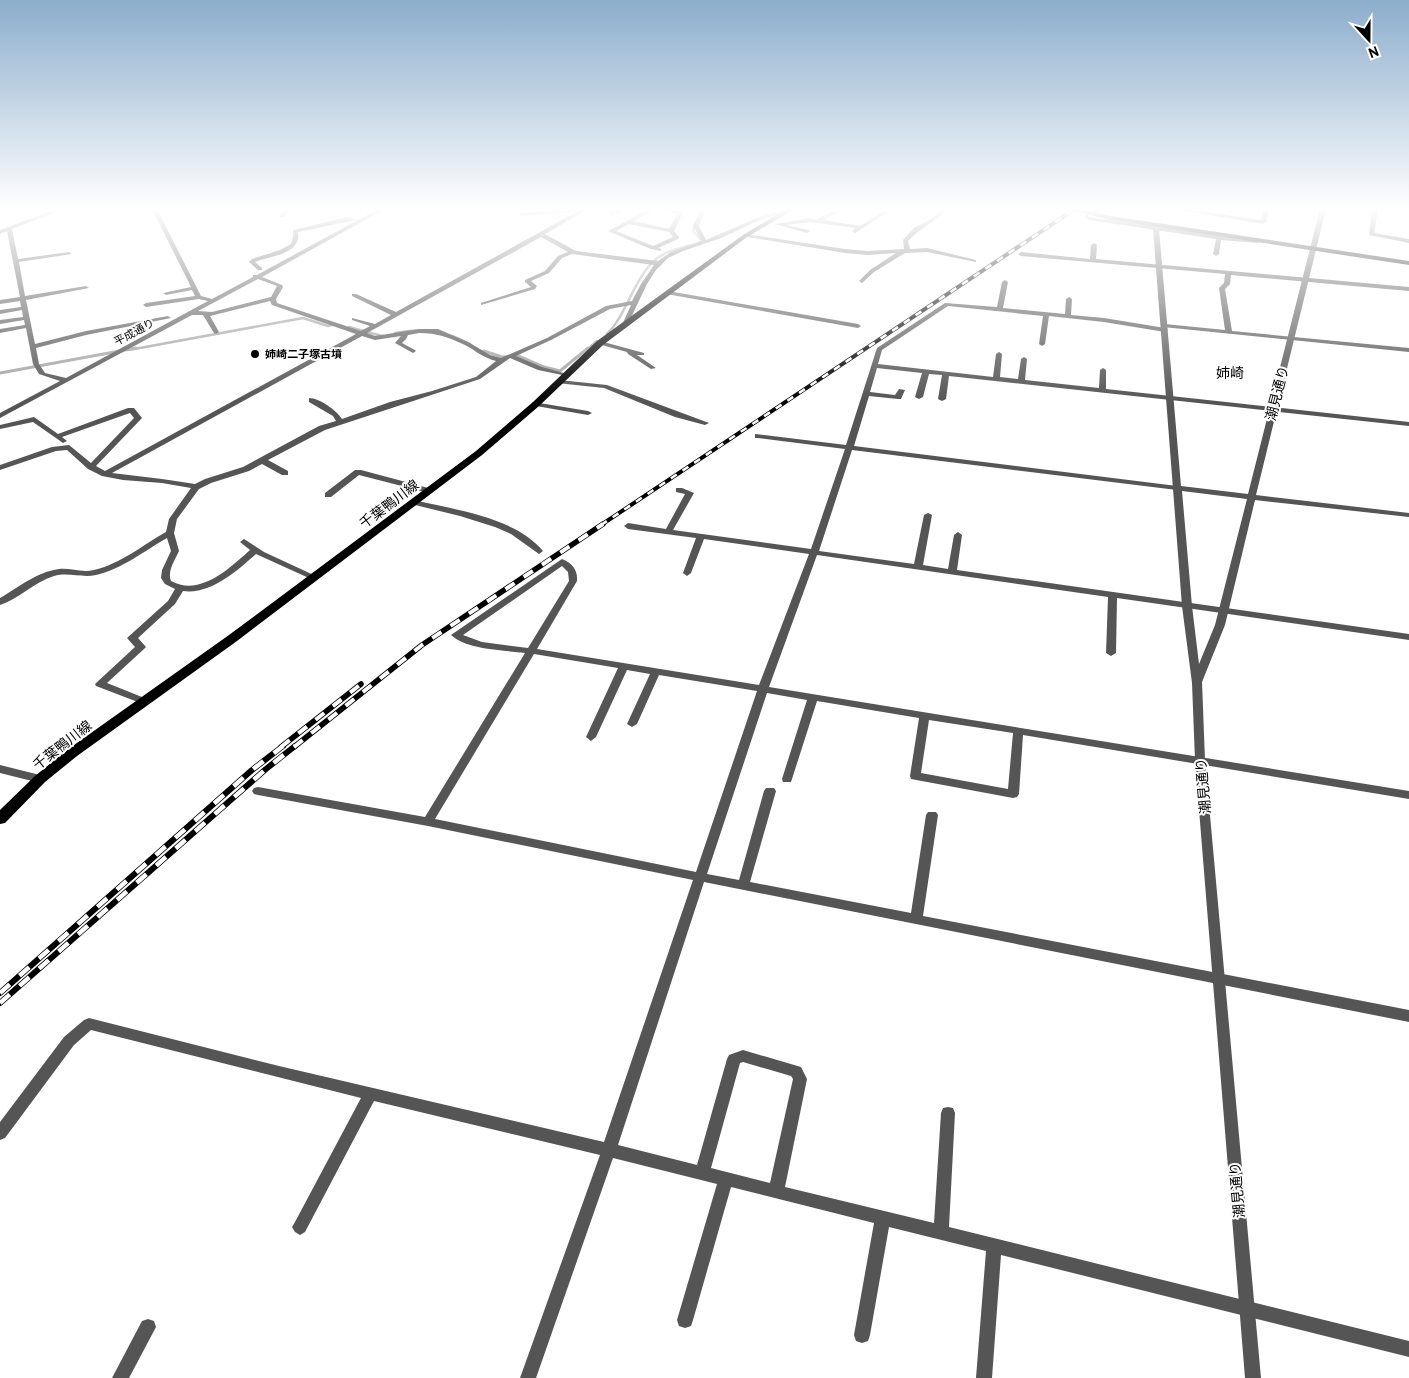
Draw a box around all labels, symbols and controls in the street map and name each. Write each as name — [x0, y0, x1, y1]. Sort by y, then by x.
north arrow — [1344, 15, 1394, 65]
text: N — [1365, 41, 1381, 60]
street label: 平成通り — [112, 316, 157, 349]
marker: 姉崎二子塚古墳 — [249, 348, 261, 360]
place label: 姉崎二子塚古墳 — [265, 348, 342, 362]
street label: 潮見通り — [1263, 364, 1293, 423]
district label: 姉崎 — [1216, 366, 1244, 383]
street label: 千葉鴨川線 — [357, 477, 423, 533]
street label: 千葉鴨川線 — [30, 718, 96, 774]
street label: 潮見通り — [1194, 757, 1215, 815]
street label: 潮見通り — [1228, 1161, 1249, 1219]

